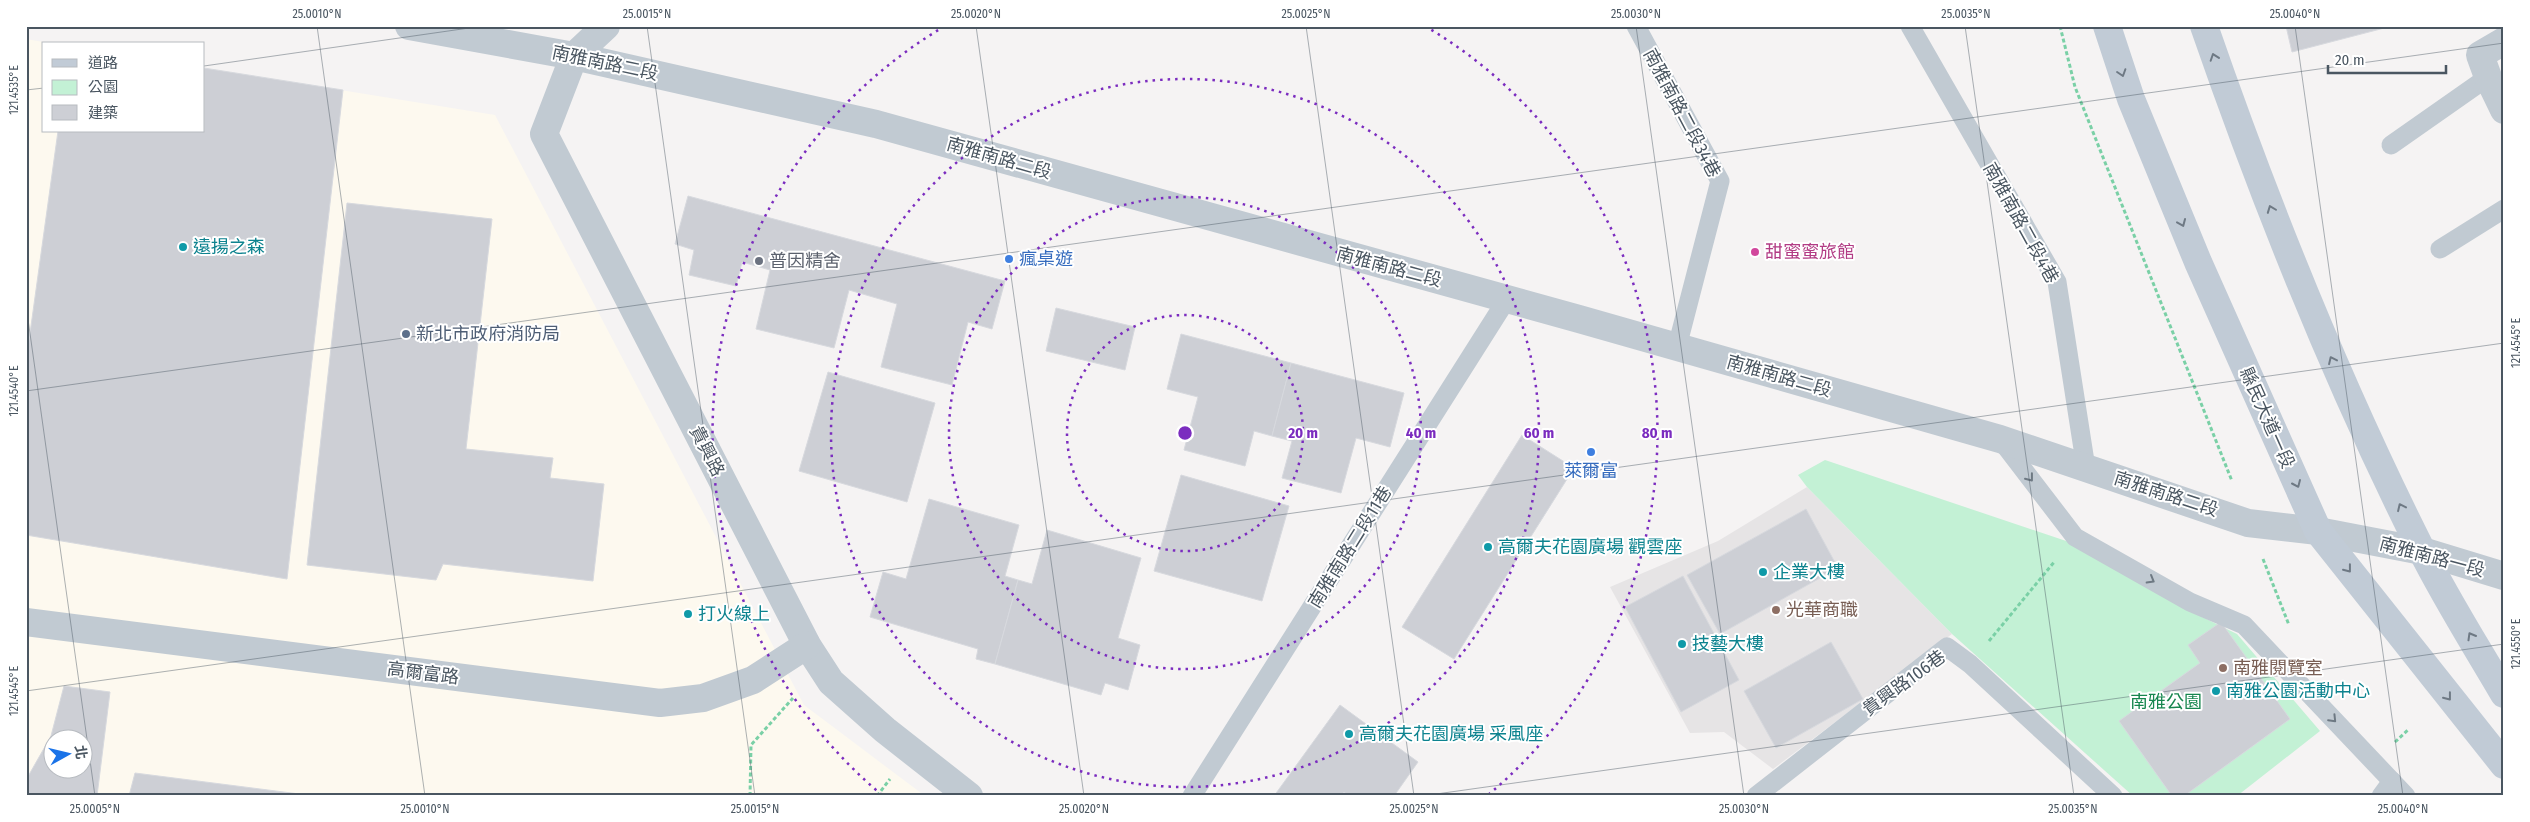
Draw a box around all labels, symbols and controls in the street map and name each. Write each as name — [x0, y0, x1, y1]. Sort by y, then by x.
text: 25.0010°N — [292, 7, 342, 21]
text: 25.0015°N — [623, 7, 671, 21]
text: 25.0020°N — [951, 7, 1001, 21]
text: 25.0025°N — [1281, 7, 1331, 21]
text: 25.0030°N — [1611, 7, 1661, 21]
text: 25.0035°N — [1941, 7, 1991, 21]
text: 25.0040°N — [2270, 7, 2320, 21]
street label: 南雅南路二段 — [550, 41, 660, 85]
legend — [42, 42, 205, 132]
scale bar — [2328, 42, 2445, 74]
street label: 南雅南路二段34巷 — [1639, 45, 1725, 181]
text: 20 m — [2335, 51, 2365, 69]
one-way arrow — [2210, 53, 2220, 61]
text: 道路 — [88, 54, 118, 72]
text: 121.4535°E — [7, 65, 21, 115]
one-way arrow — [2116, 68, 2126, 76]
text: 公園 — [88, 78, 118, 96]
text: 建築 — [88, 104, 118, 122]
street label: 南雅南路二段 — [944, 133, 1054, 183]
street label: 南雅南路二段4巷 — [1979, 159, 2063, 287]
one-way arrow — [2267, 205, 2277, 214]
one-way arrow — [2177, 219, 2187, 227]
place label: 遠揚之森 — [193, 236, 265, 258]
marker: 遠揚之森 — [177, 241, 189, 253]
place label: 甜蜜蜜旅館 — [1765, 241, 1855, 263]
street label: 南雅南路二段 — [1334, 242, 1444, 292]
marker: 甜蜜蜜旅館 — [1749, 246, 1761, 258]
place label: 瘋桌遊 — [1019, 248, 1073, 270]
place label: 普因精舍 — [769, 250, 841, 272]
marker: 瘋桌遊 — [1003, 253, 1015, 265]
marker: 普因精舍 — [753, 255, 765, 267]
text: 121.4545°E — [2509, 318, 2523, 368]
place label: 新北市政府消防局 — [416, 323, 560, 345]
marker: 新北市政府消防局 — [400, 328, 412, 340]
street label: 南雅南路二段 — [1724, 351, 1834, 401]
one-way arrow — [2327, 356, 2338, 365]
street label: 縣民大道一段 — [2235, 364, 2299, 472]
text: 121.4540°E — [7, 365, 21, 417]
street label: 貴興路 — [685, 422, 729, 480]
centre of rings — [1176, 424, 1194, 442]
text: 20 m — [1287, 424, 1318, 442]
text: 40 m — [1406, 424, 1436, 442]
text: 60 m — [1524, 424, 1554, 442]
text: 80 m — [1642, 424, 1672, 442]
marker: 萊爾富 — [1585, 446, 1597, 458]
place label: 萊爾富 — [1564, 460, 1618, 482]
street label: 南雅南路二段 — [2111, 467, 2221, 521]
one-way arrow — [2024, 472, 2032, 481]
one-way arrow — [2291, 479, 2302, 488]
street label: 南雅南路二段11巷 — [1304, 482, 1396, 612]
one-way arrow — [2397, 503, 2407, 512]
street label: 南雅南路一段 — [2377, 532, 2487, 582]
place label: 高爾夫花園廣場 觀雲座 — [1498, 536, 1682, 558]
marker: 高爾夫花園廣場 觀雲座 — [1482, 541, 1494, 553]
place label: 企業大樓 — [1773, 561, 1845, 583]
one-way arrow — [2342, 564, 2351, 573]
marker: 企業大樓 — [1757, 566, 1769, 578]
one-way arrow — [2146, 574, 2155, 584]
place label: 光華商職 — [1786, 599, 1858, 621]
place label: 打火線上 — [698, 603, 770, 625]
marker: 光華商職 — [1770, 604, 1782, 616]
marker: 打火線上 — [682, 608, 694, 620]
text: 121.4550°E — [2509, 618, 2523, 669]
place label: 技藝大樓 — [1692, 633, 1764, 655]
one-way arrow — [2467, 633, 2477, 642]
marker: 技藝大樓 — [1676, 638, 1688, 650]
street label: 貴興路106巷 — [1858, 645, 1950, 721]
place label: 南雅閱覽室 — [2233, 657, 2323, 679]
street label: 高爾富路 — [386, 658, 460, 688]
marker: 南雅閱覽室 — [2217, 662, 2229, 674]
text: 121.4545°E — [7, 666, 21, 716]
place label: 南雅公園活動中心 — [2226, 680, 2370, 702]
marker: 南雅公園活動中心 — [2210, 685, 2222, 697]
park label: 南雅公園 — [2130, 691, 2202, 713]
one-way arrow — [2442, 692, 2451, 701]
one-way arrow — [2327, 714, 2336, 723]
place label: 高爾夫花園廣場 采風座 — [1359, 723, 1543, 745]
marker: 高爾夫花園廣場 采風座 — [1343, 728, 1355, 740]
north arrow — [42, 730, 92, 780]
text: 北 — [71, 744, 90, 760]
text: 25.0005°N — [70, 802, 120, 816]
text: 25.0010°N — [400, 802, 450, 816]
text: 25.0015°N — [731, 802, 779, 816]
text: 25.0020°N — [1059, 802, 1109, 816]
text: 25.0025°N — [1389, 802, 1439, 816]
text: 25.0030°N — [1719, 802, 1769, 816]
text: 25.0035°N — [2048, 802, 2098, 816]
text: 25.0040°N — [2378, 802, 2428, 816]

